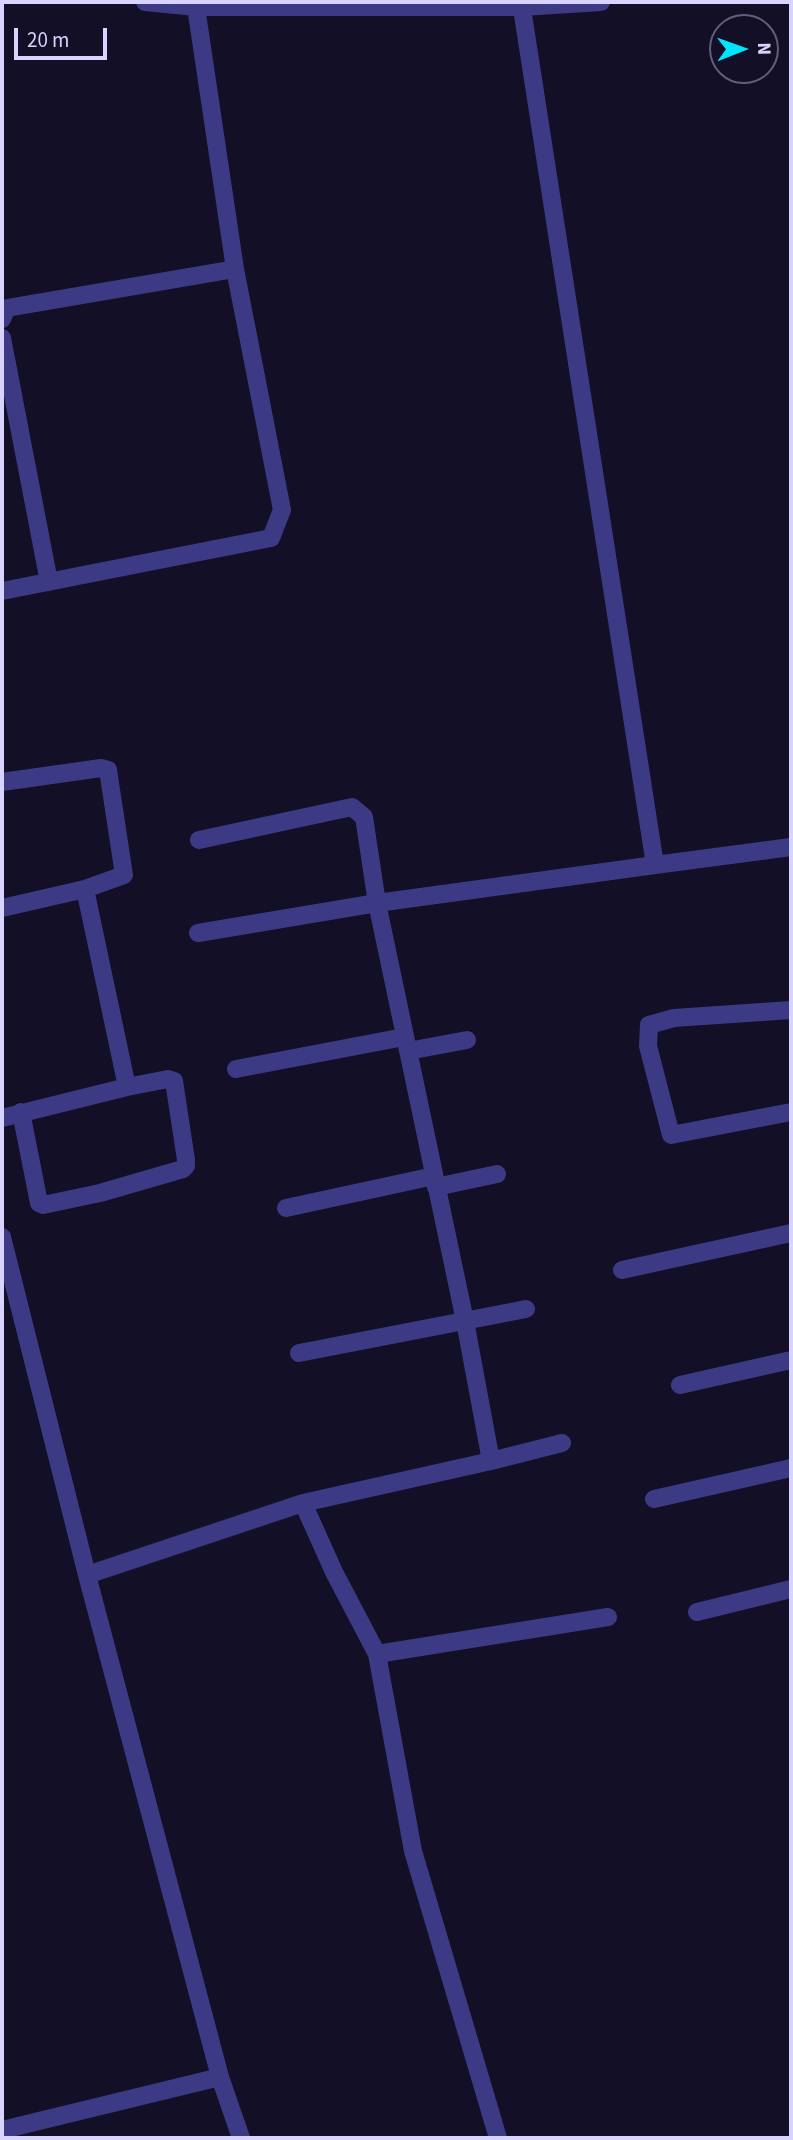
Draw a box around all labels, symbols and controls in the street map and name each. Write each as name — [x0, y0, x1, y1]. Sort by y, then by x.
scale bar — [18, 14, 110, 58]
north arrow — [709, 14, 779, 84]
text: 20 m — [27, 25, 69, 55]
text: N — [750, 42, 777, 55]

